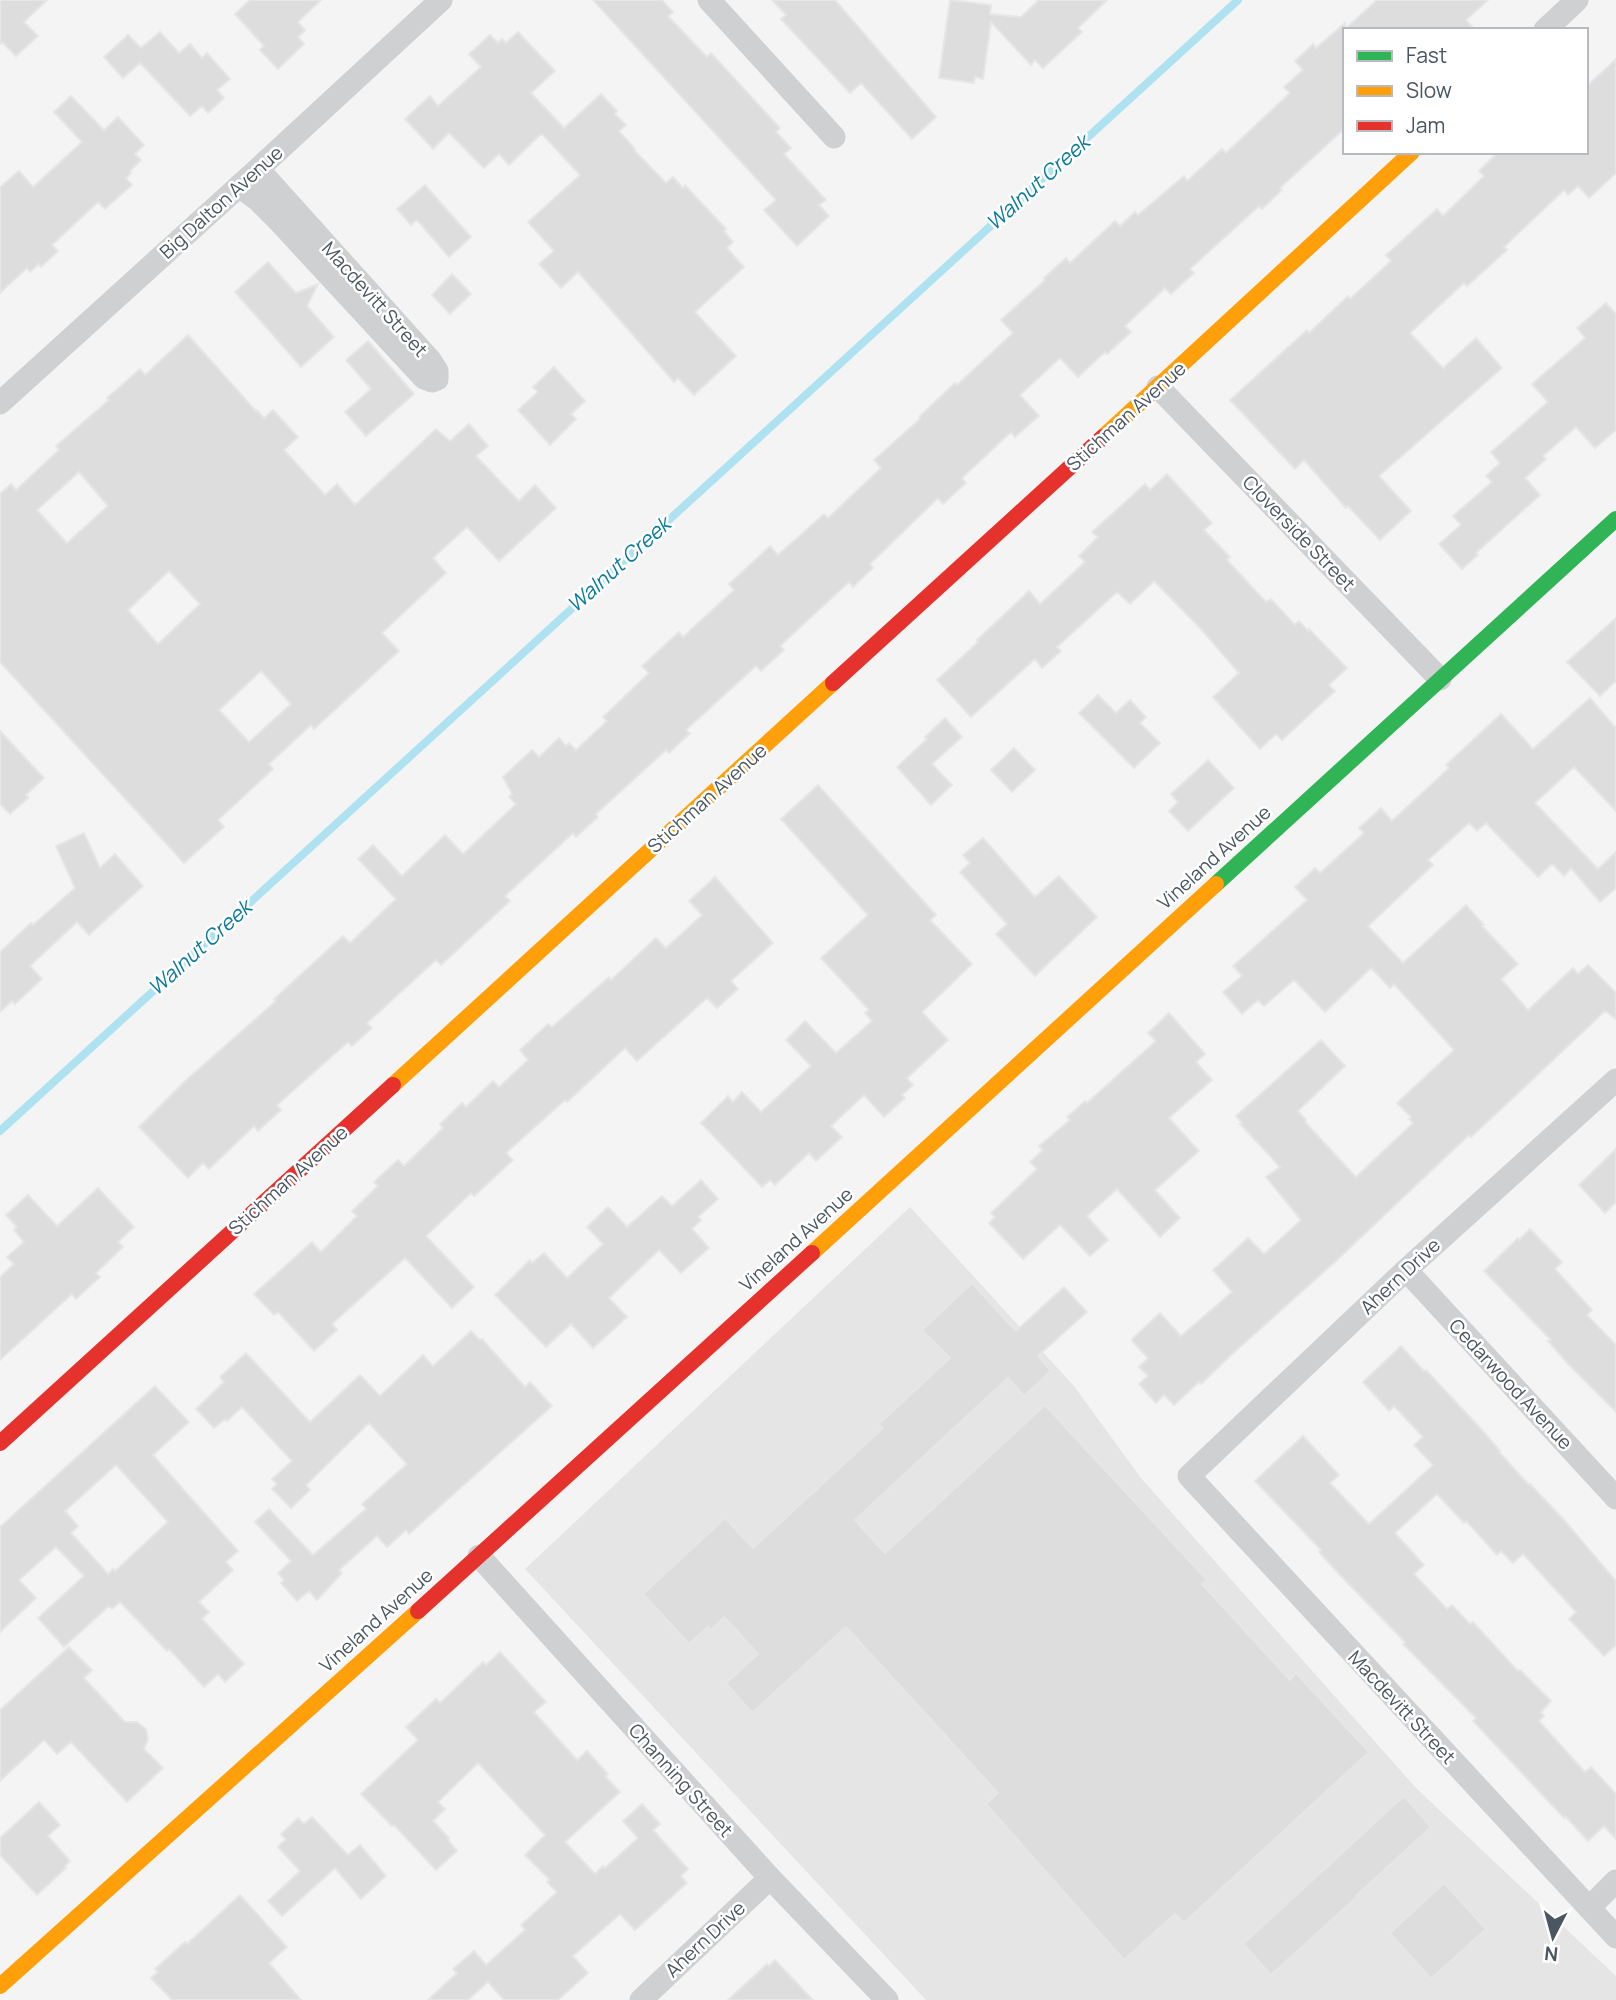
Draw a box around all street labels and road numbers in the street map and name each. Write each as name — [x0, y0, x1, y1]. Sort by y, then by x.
street label: Big Dalton Avenue — [154, 140, 288, 264]
street label: Macdevitt Street — [316, 236, 434, 362]
street label: Stichman Avenue — [1061, 355, 1191, 477]
street label: Cloverside Street — [1237, 469, 1361, 597]
street label: Stichman Avenue — [642, 737, 772, 859]
street label: Vineland Avenue — [1152, 799, 1276, 915]
street label: Stichman Avenue — [223, 1119, 353, 1241]
street label: Vineland Avenue — [734, 1181, 858, 1297]
street label: Ahern Drive — [1354, 1232, 1446, 1320]
street label: Cedarwood Avenue — [1443, 1313, 1579, 1455]
street label: Vineland Avenue — [314, 1562, 438, 1678]
street label: Macdevitt Street — [1343, 1645, 1461, 1769]
street label: Channing Street — [623, 1718, 739, 1842]
street label: Ahern Drive — [659, 1895, 751, 1983]

